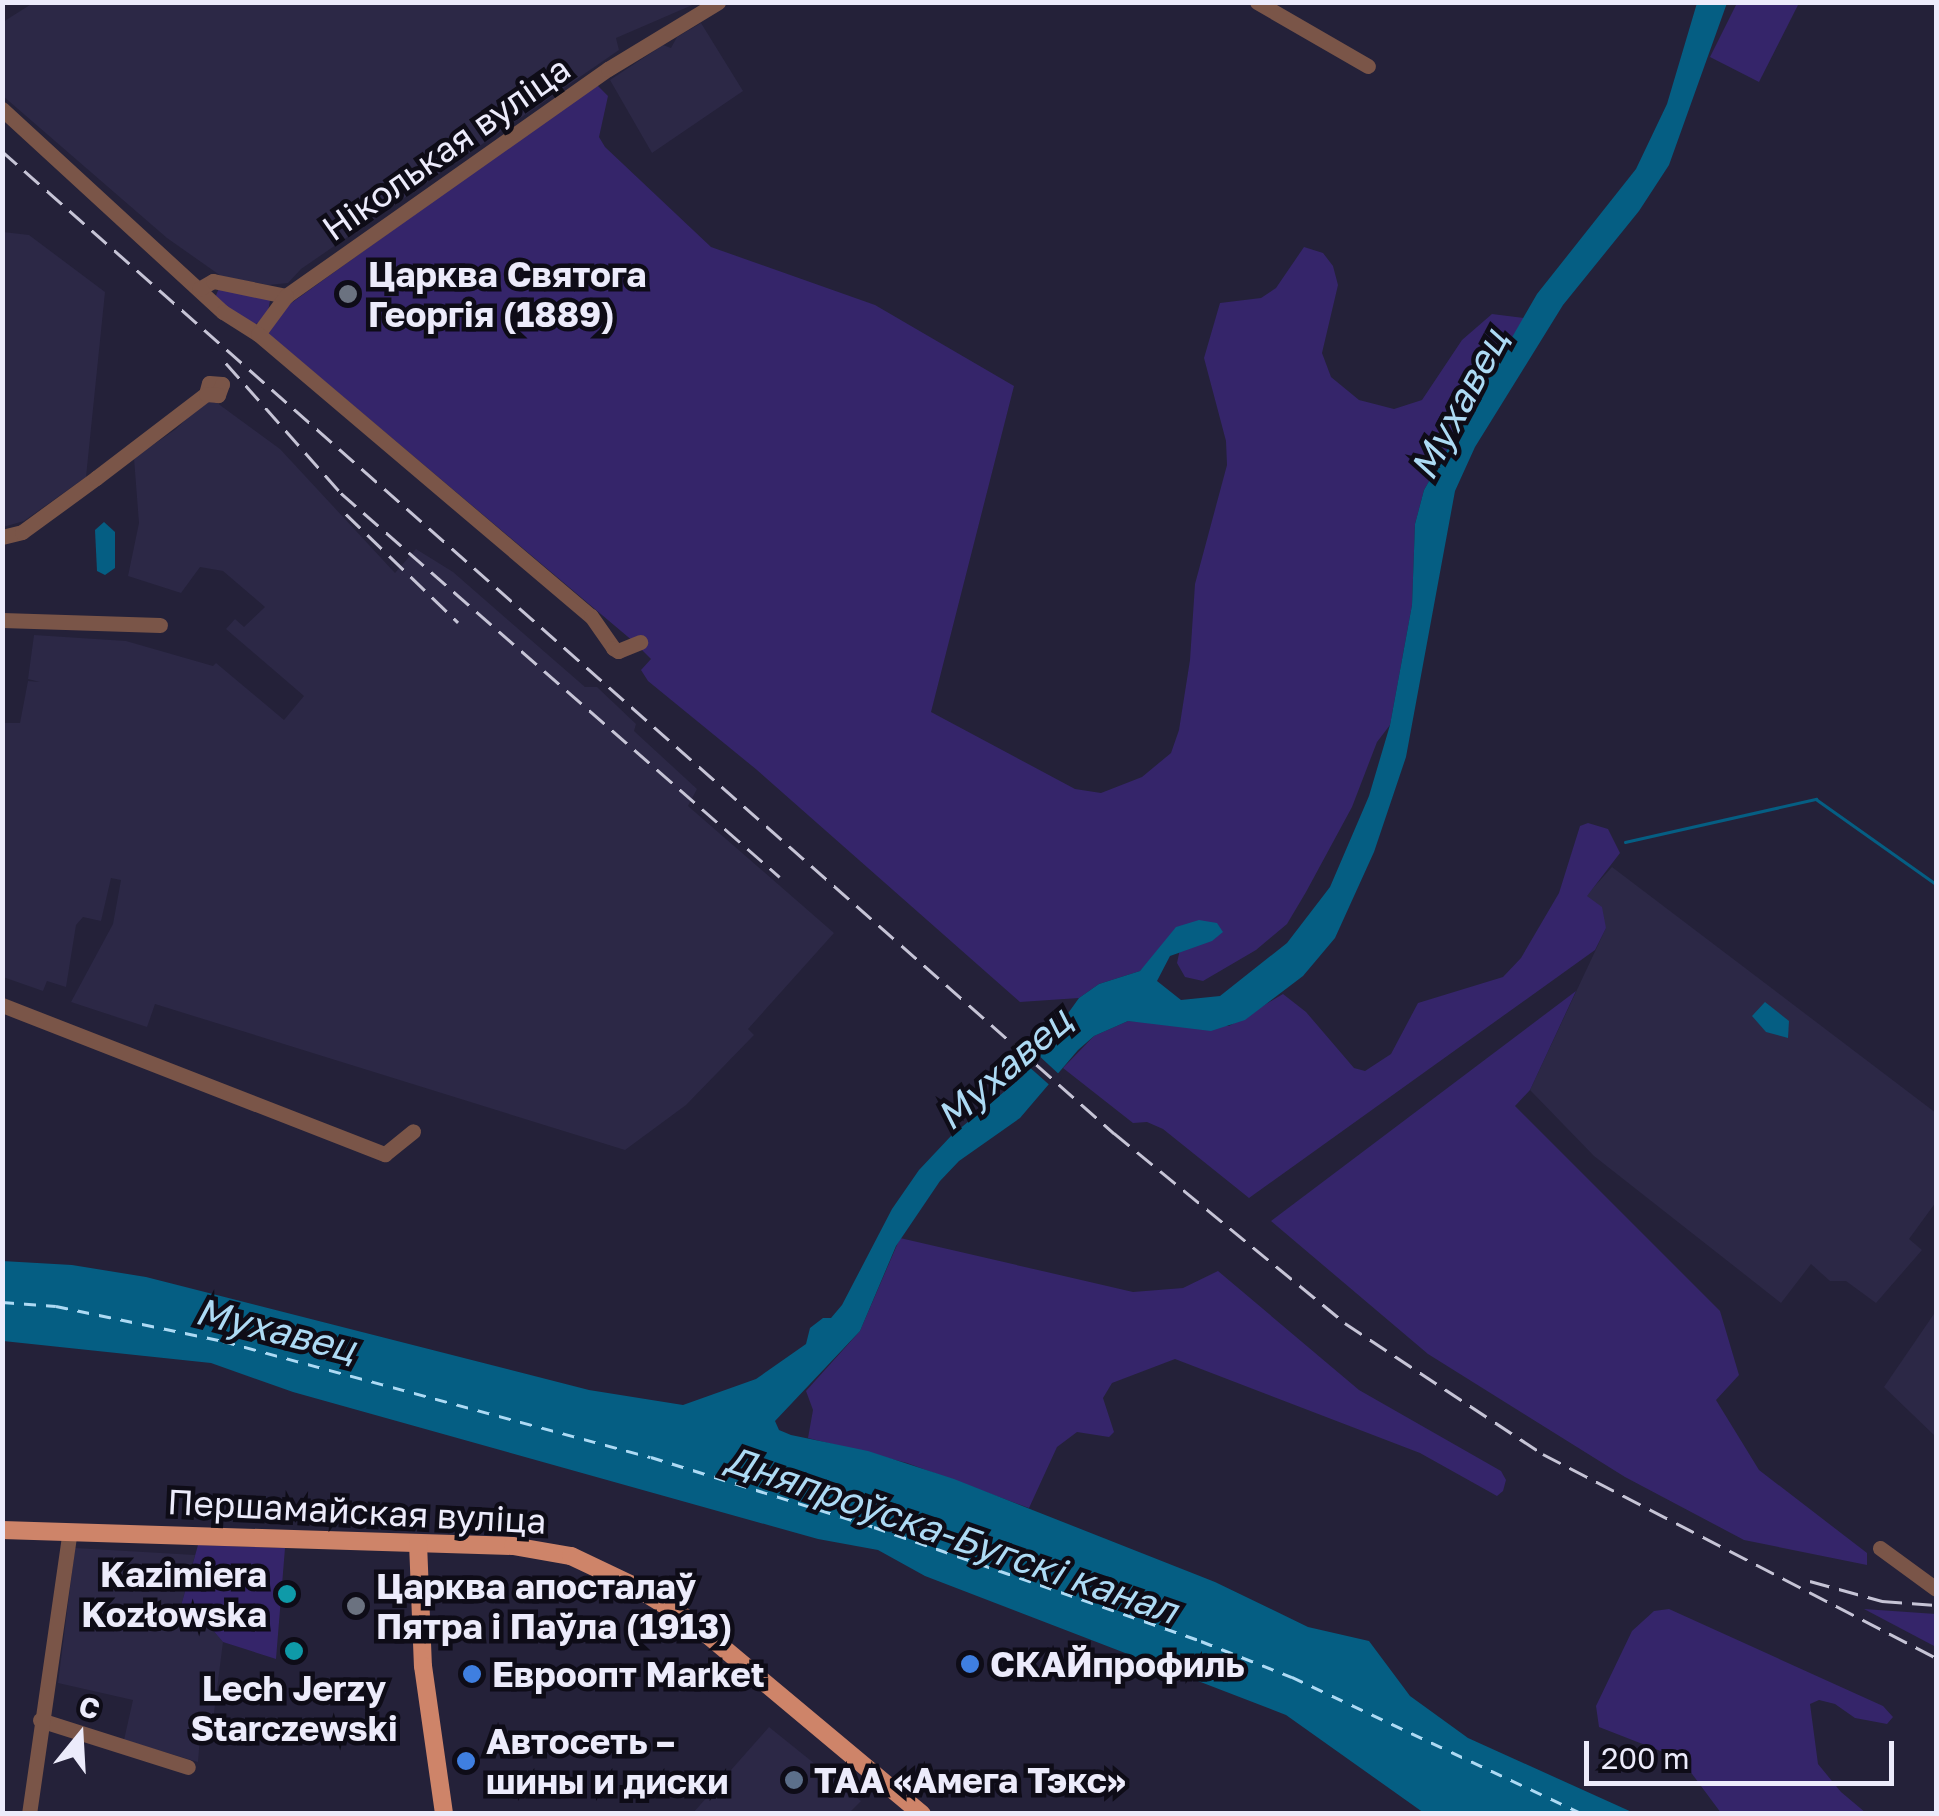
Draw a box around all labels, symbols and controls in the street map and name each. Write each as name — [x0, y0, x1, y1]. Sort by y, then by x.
street label: Ніколькая вуліца — [314, 47, 578, 249]
place label: Царква Святога Георгія (1889) — [368, 253, 647, 335]
marker: Царква Святога Георгія (1889) — [337, 283, 359, 305]
water label: Мухавец — [1400, 321, 1516, 487]
water label: Мухавец — [926, 997, 1080, 1139]
water label: Мухавец — [191, 1287, 361, 1371]
water label: Дняпроўска-Бугскі канал — [721, 1435, 1183, 1633]
street label: Першамайская вуліца — [166, 1480, 548, 1542]
place label: Kazimiera Kozłowska — [81, 1553, 267, 1635]
place label: Царква апосталаў Пятра і Паўла (1913) — [376, 1565, 732, 1647]
marker: Kazimiera Kozłowska — [276, 1583, 298, 1605]
marker: Царква апосталаў Пятра і Паўла (1913) — [345, 1595, 367, 1617]
marker: Lech Jerzy Starczewski — [283, 1640, 305, 1662]
place label: СКАЙпрофиль — [990, 1643, 1244, 1685]
place label: Евроопт Market — [492, 1653, 765, 1695]
marker: СКАЙпрофиль — [959, 1653, 981, 1675]
marker: Евроопт Market — [461, 1663, 483, 1685]
place label: Lech Jerzy Starczewski — [190, 1667, 398, 1749]
north arrow — [30, 1686, 130, 1786]
text: С — [75, 1688, 104, 1726]
place label: Автосеть – шины и диски — [486, 1720, 729, 1802]
scale bar — [1589, 1721, 1899, 1783]
text: 200 m — [1601, 1740, 1690, 1776]
marker: Автосеть – шины и диски — [455, 1750, 477, 1772]
place label: ТАА «Амега Тэкс» — [814, 1759, 1126, 1801]
marker: ТАА «Амега Тэкс» — [783, 1769, 805, 1791]

